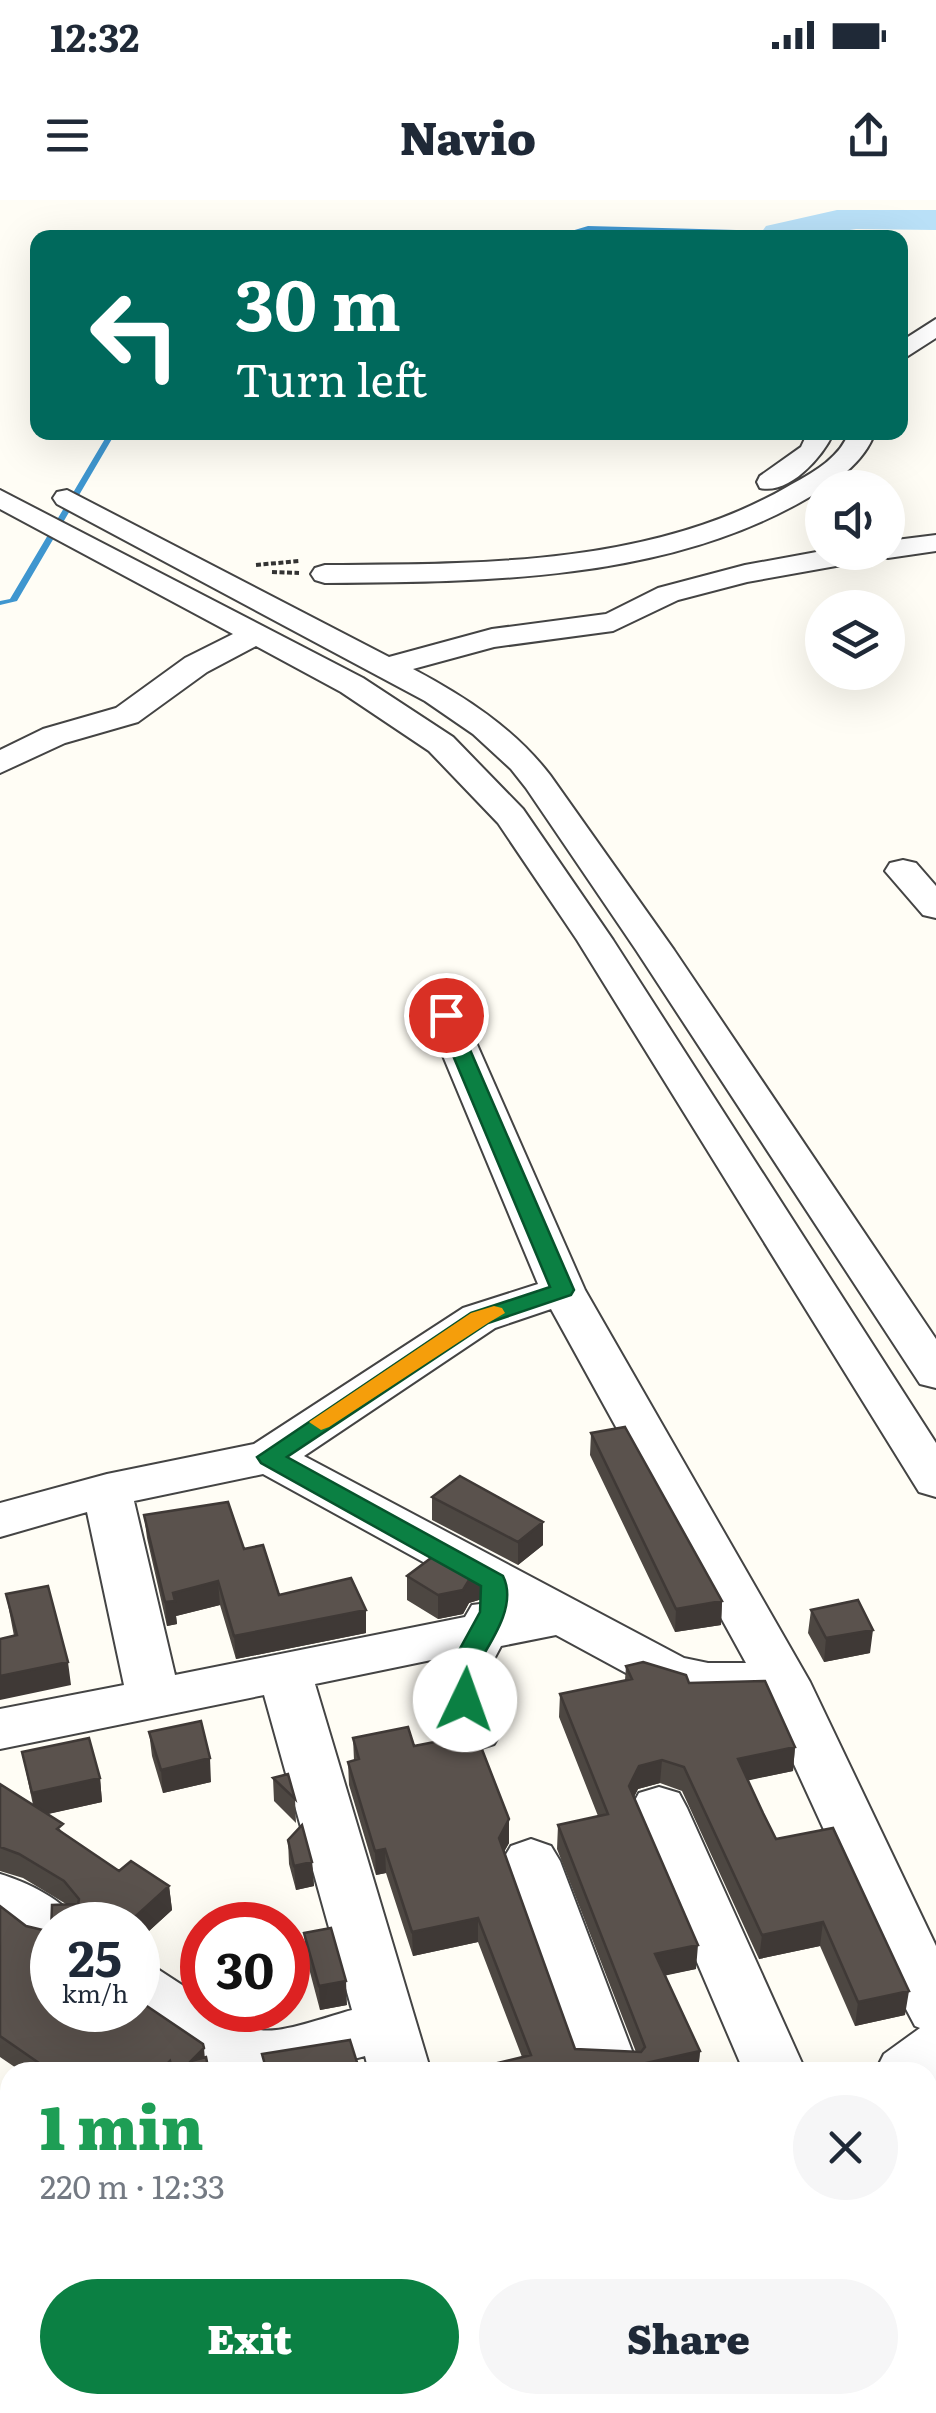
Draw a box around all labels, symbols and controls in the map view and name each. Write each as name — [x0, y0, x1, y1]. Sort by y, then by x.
text: 12:32 — [50, 7, 139, 64]
text: Navio — [400, 102, 536, 169]
icon: menu — [40, 108, 95, 163]
icon: share — [841, 108, 896, 163]
text: 30 m — [235, 249, 401, 353]
icon: left — [70, 270, 200, 400]
text: Turn left — [235, 344, 427, 411]
map controls — [805, 470, 905, 690]
button: sound — [805, 470, 905, 570]
button: layers — [805, 590, 905, 690]
pin — [404, 973, 489, 1058]
icon: arrive — [419, 988, 474, 1043]
position arrow — [413, 1648, 517, 1752]
speed limit sign: 30 — [180, 1902, 310, 2032]
text: 25 — [68, 1918, 122, 1992]
text: km/h — [62, 1974, 128, 2011]
text: 1 min — [40, 2079, 204, 2168]
button: close — [793, 2095, 898, 2200]
text: 220 m · 12:33 — [40, 2161, 225, 2209]
button: Exit — [40, 2279, 459, 2394]
button: Share — [479, 2279, 898, 2394]

